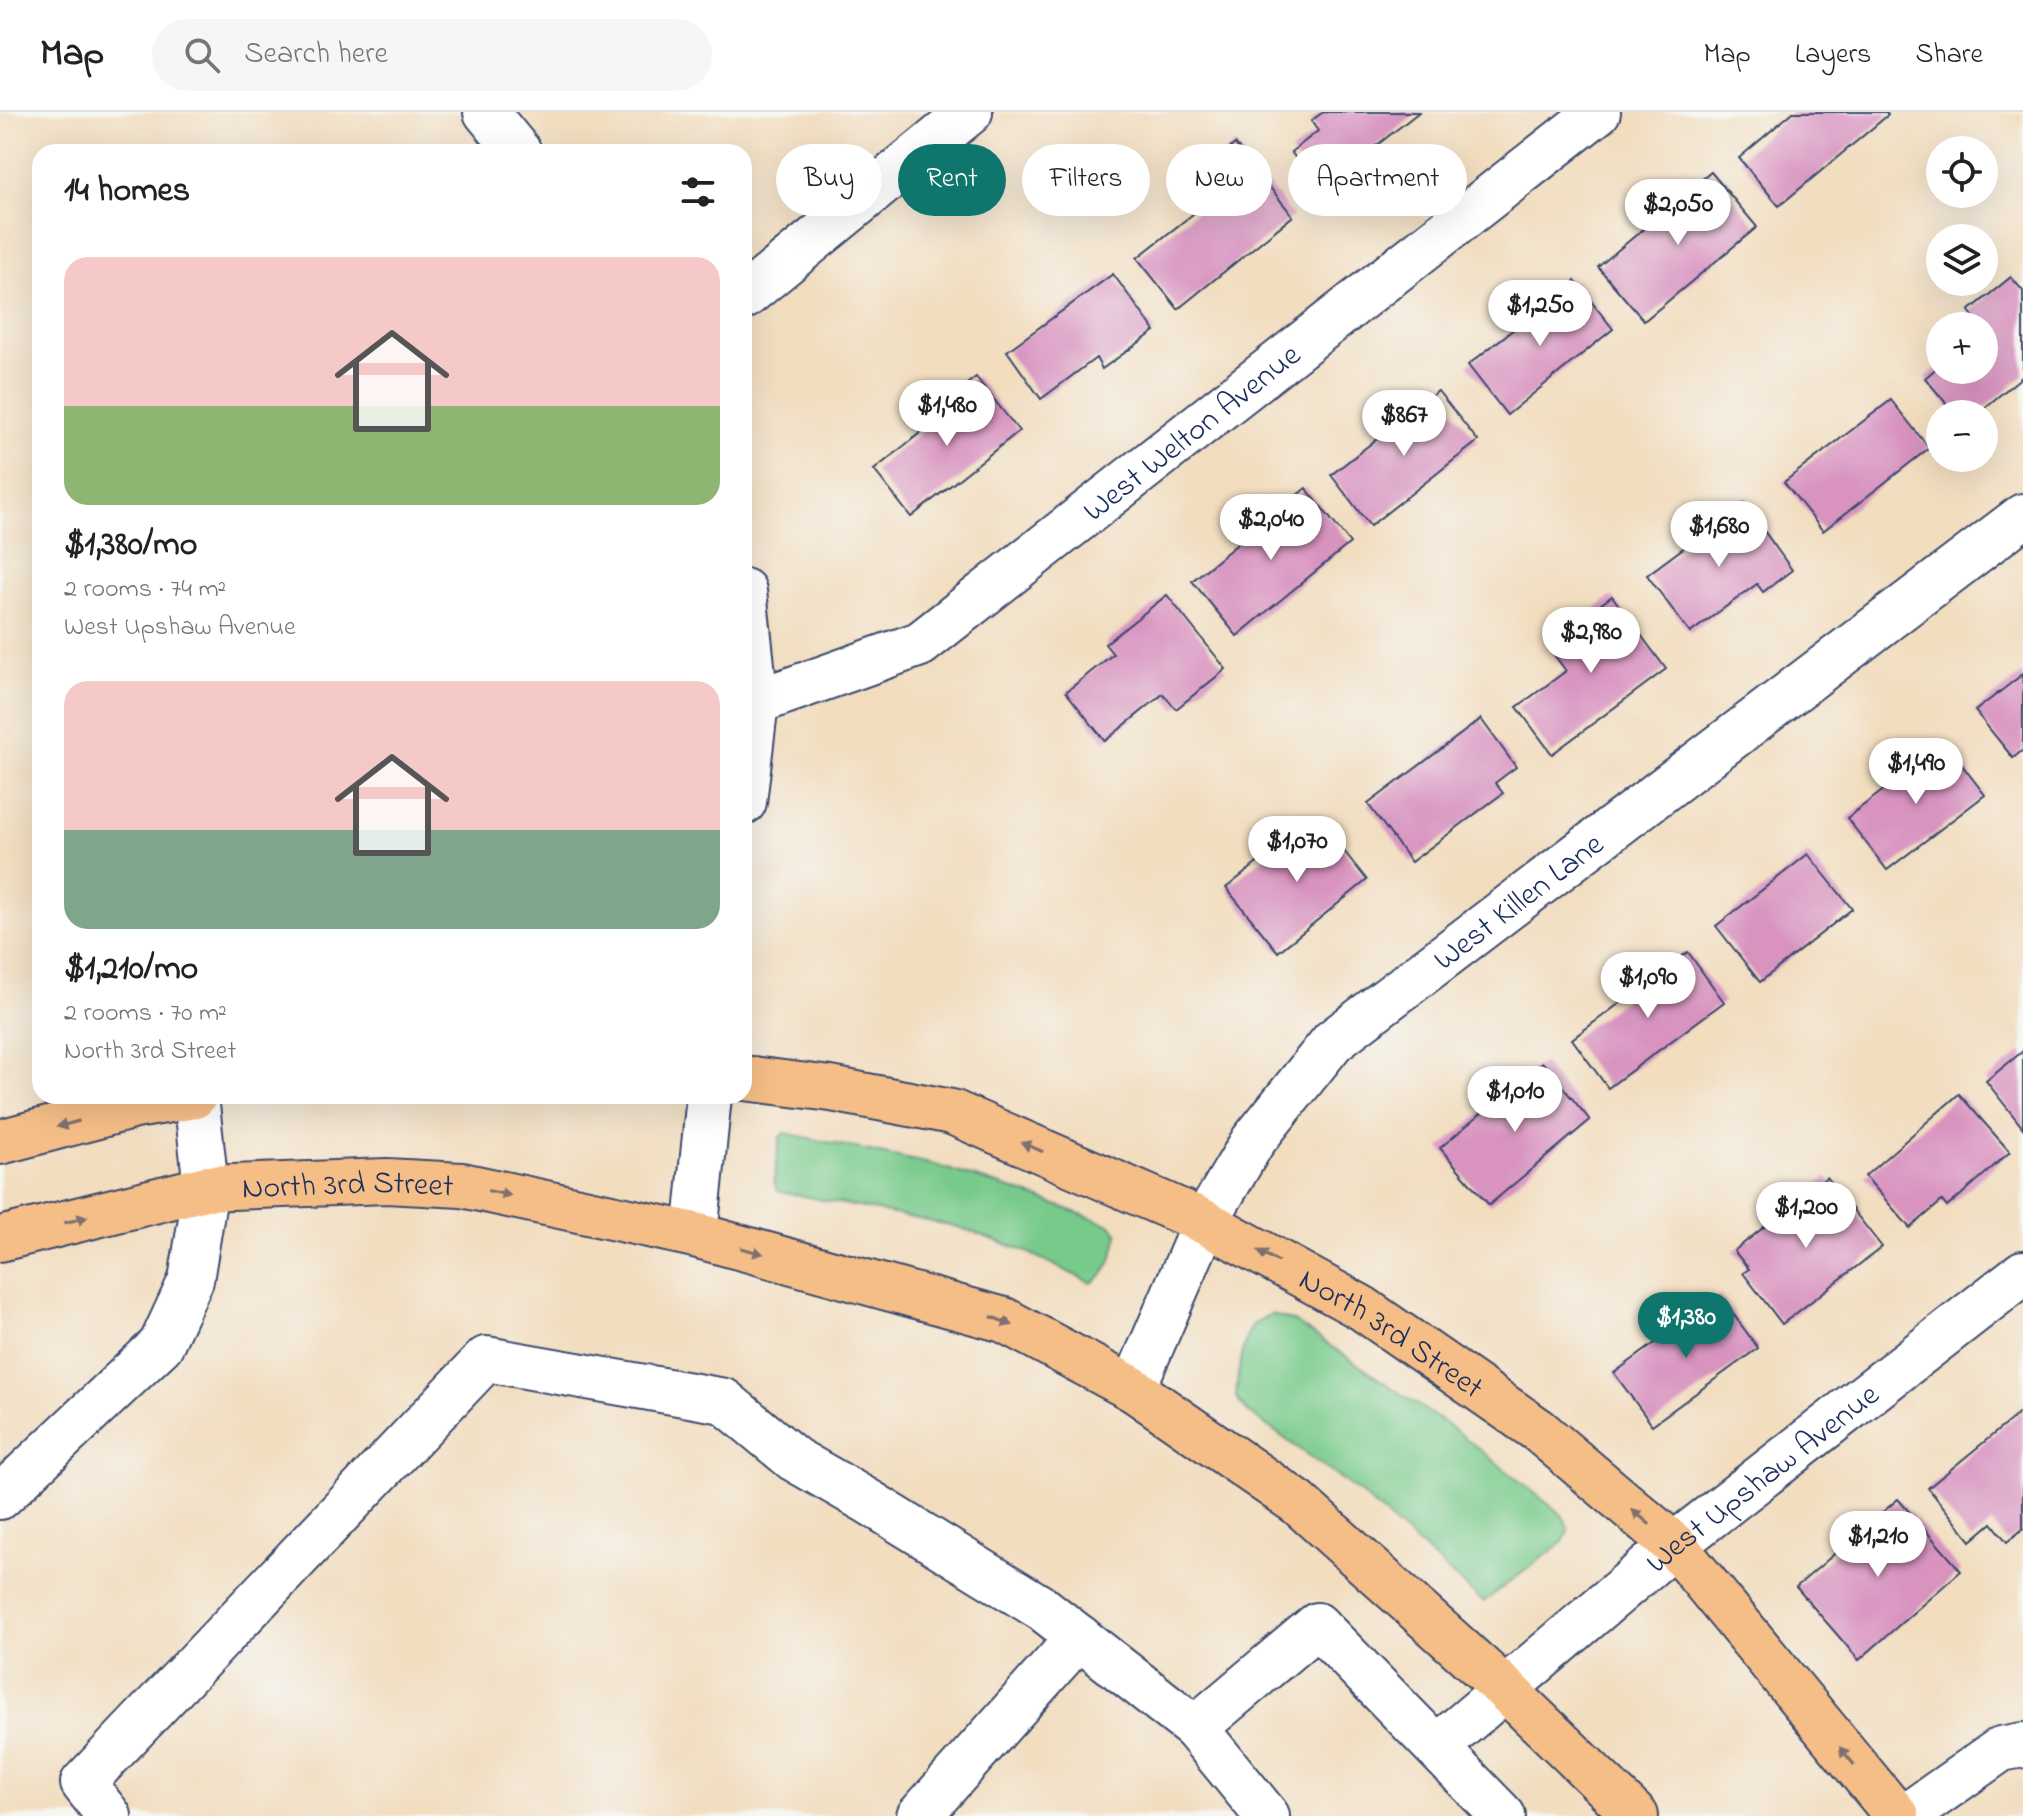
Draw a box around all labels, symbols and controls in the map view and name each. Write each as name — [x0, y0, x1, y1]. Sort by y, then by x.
search box — [152, 19, 712, 91]
text: Map — [40, 27, 104, 83]
icon: search — [180, 33, 224, 77]
text: Search here — [244, 33, 388, 77]
text: Map — [1703, 35, 1751, 76]
text: Layers — [1795, 35, 1871, 76]
text: Share — [1915, 35, 1983, 76]
map controls — [1926, 136, 1998, 472]
button: locate — [1926, 136, 1998, 208]
chip: Buy — [776, 144, 882, 216]
chip: Rent — [898, 144, 1006, 216]
chip: Filters — [1022, 144, 1150, 216]
chip: New — [1166, 144, 1272, 216]
chip: Apartment — [1288, 144, 1467, 216]
text: 14 homes — [64, 167, 190, 217]
icon: filters — [676, 170, 720, 214]
pin: $2,050 — [1613, 179, 1743, 247]
text: $2,050 — [1643, 186, 1713, 224]
button: layers — [1926, 224, 1998, 296]
pin: $1,250 — [1475, 280, 1605, 348]
text: $1,250 — [1506, 287, 1574, 325]
icon: home — [320, 309, 464, 453]
button: + — [1926, 312, 1998, 384]
street label: West Welton Avenue — [1074, 333, 1312, 535]
pin: $1,480 — [882, 380, 1012, 448]
text: $1,480 — [917, 387, 977, 425]
pin: $867 — [1357, 390, 1451, 458]
text: $867 — [1380, 397, 1428, 435]
button: − — [1926, 400, 1998, 472]
pin: $2,040 — [1206, 494, 1336, 562]
text: $2,040 — [1238, 501, 1304, 539]
pin: $1,680 — [1654, 501, 1784, 569]
text: $1,680 — [1689, 508, 1749, 546]
text: $1,380/mo — [64, 521, 197, 571]
text: 2 rooms · 74 m² — [64, 571, 226, 609]
pin: $2,980 — [1526, 607, 1656, 675]
text: West Upshaw Avenue — [64, 609, 296, 647]
text: $2,980 — [1560, 614, 1622, 652]
icon: home — [320, 733, 464, 877]
pin: $1,490 — [1851, 738, 1981, 806]
text: $1,490 — [1887, 745, 1945, 783]
pin: $1,070 — [1232, 816, 1362, 884]
text: $1,070 — [1266, 823, 1328, 861]
street label: West Killen Lane — [1424, 823, 1615, 984]
text: $1,210/mo — [64, 945, 198, 995]
pin: $1,090 — [1583, 952, 1713, 1020]
text: $1,090 — [1619, 959, 1677, 997]
text: 2 rooms · 70 m² — [64, 995, 227, 1033]
text: North 3rd Street — [64, 1033, 236, 1071]
pin: $1,010 — [1450, 1066, 1580, 1134]
text: $1,010 — [1485, 1073, 1545, 1111]
one-way arrow — [55, 1118, 79, 1131]
one-way arrow — [1021, 1140, 1044, 1153]
street label: North 3rd Street — [241, 1161, 455, 1214]
pin: $1,200 — [1741, 1182, 1871, 1250]
one-way arrow — [487, 1187, 512, 1200]
text: $1,200 — [1774, 1189, 1838, 1227]
one-way arrow — [63, 1214, 88, 1226]
one-way arrow — [740, 1245, 765, 1257]
one-way arrow — [1257, 1250, 1279, 1264]
street label: North 3rd Street — [1290, 1258, 1492, 1412]
pin: $1,380 — [1621, 1292, 1751, 1360]
text: $1,380 — [1656, 1299, 1716, 1337]
one-way arrow — [990, 1315, 1014, 1328]
street label: West Upshaw Avenue — [1637, 1373, 1891, 1586]
one-way arrow — [1631, 1509, 1651, 1526]
pin: $1,210 — [1813, 1511, 1943, 1579]
text: $1,210 — [1848, 1518, 1908, 1556]
one-way arrow — [1839, 1746, 1856, 1766]

